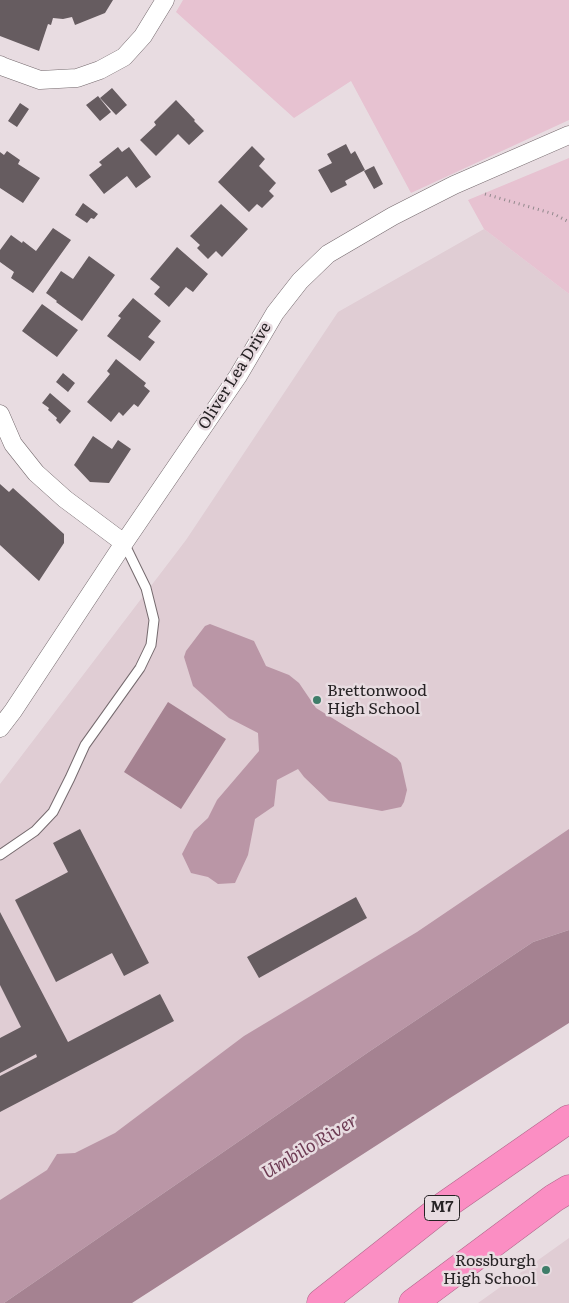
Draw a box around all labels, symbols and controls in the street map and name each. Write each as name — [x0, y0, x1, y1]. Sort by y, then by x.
street label: Oliver Lea Drive — [194, 319, 276, 433]
place label: Brettonwood High School — [327, 681, 427, 719]
marker: Brettonwood High School — [311, 694, 323, 706]
water label: Umbilo River — [258, 1110, 362, 1184]
road number: M7 — [424, 1196, 460, 1220]
place label: Rossburgh High School — [443, 1251, 536, 1289]
marker: Rossburgh High School — [540, 1264, 552, 1276]

